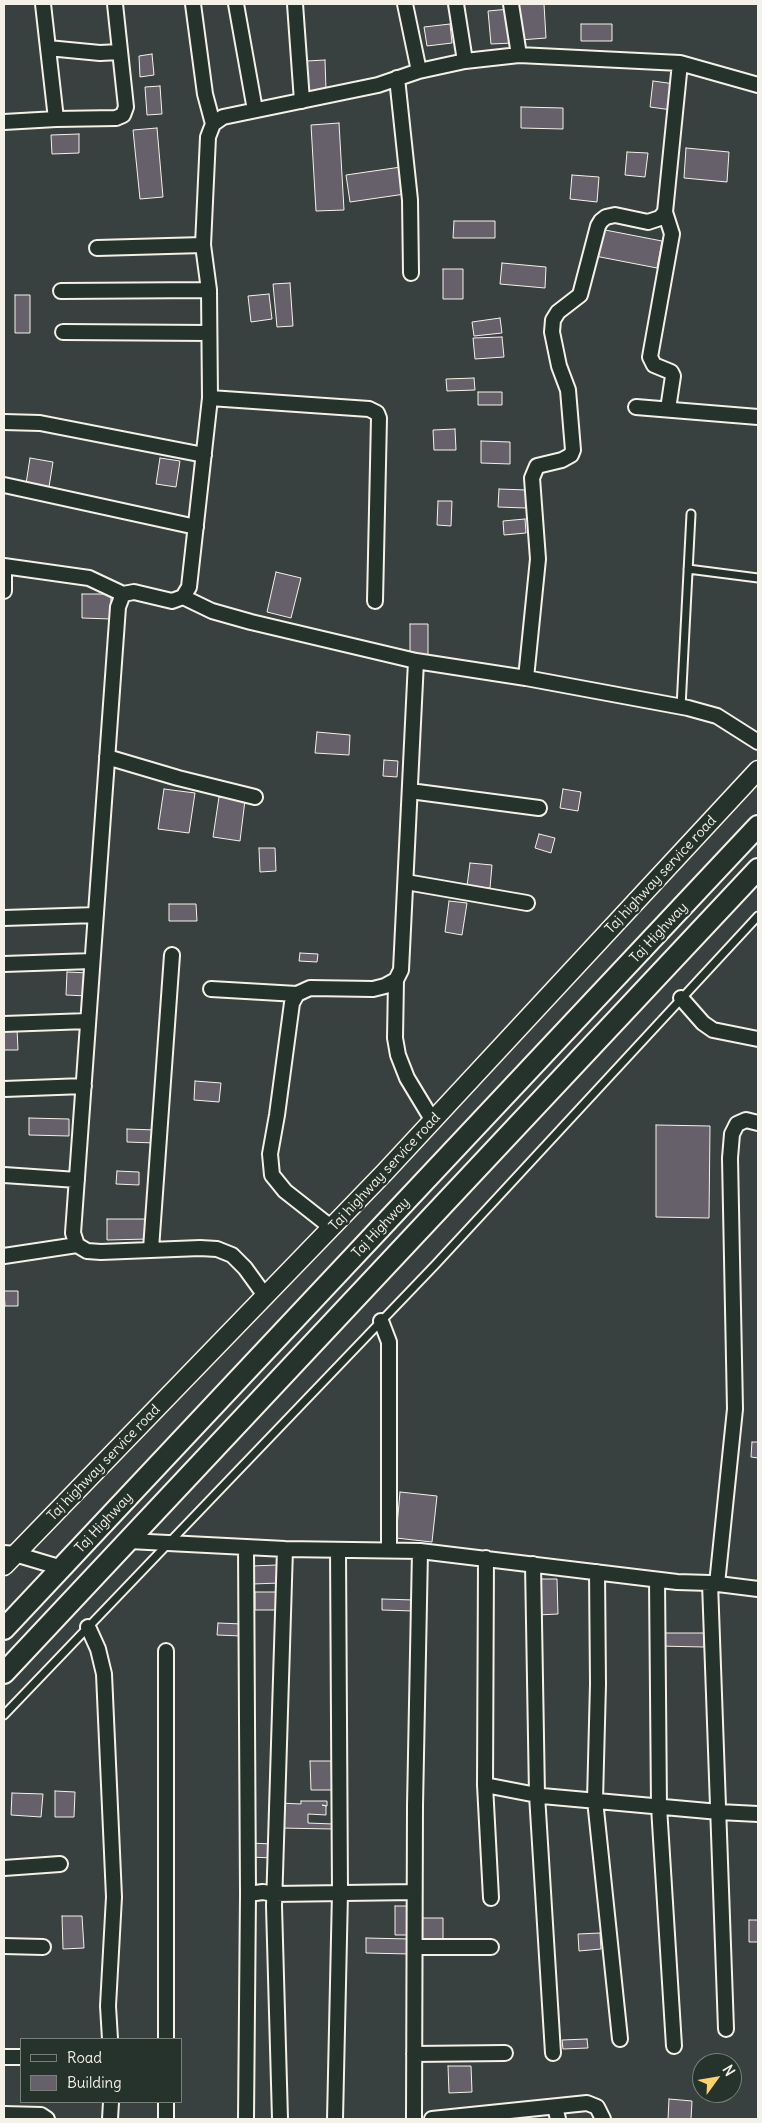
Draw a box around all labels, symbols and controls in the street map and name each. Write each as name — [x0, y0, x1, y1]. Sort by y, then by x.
street label: Taj highway service road — [602, 813, 720, 937]
street label: Taj Highway — [627, 899, 691, 967]
street label: Taj highway service road — [326, 1110, 444, 1234]
street label: Taj Highway — [349, 1194, 413, 1262]
street label: Taj highway service road — [44, 1401, 164, 1525]
street label: Taj Highway — [72, 1489, 136, 1557]
legend — [20, 2038, 182, 2103]
text: Road — [67, 2048, 102, 2067]
north arrow — [692, 2053, 742, 2103]
text: N — [719, 2062, 739, 2079]
text: Building — [67, 2073, 122, 2092]

